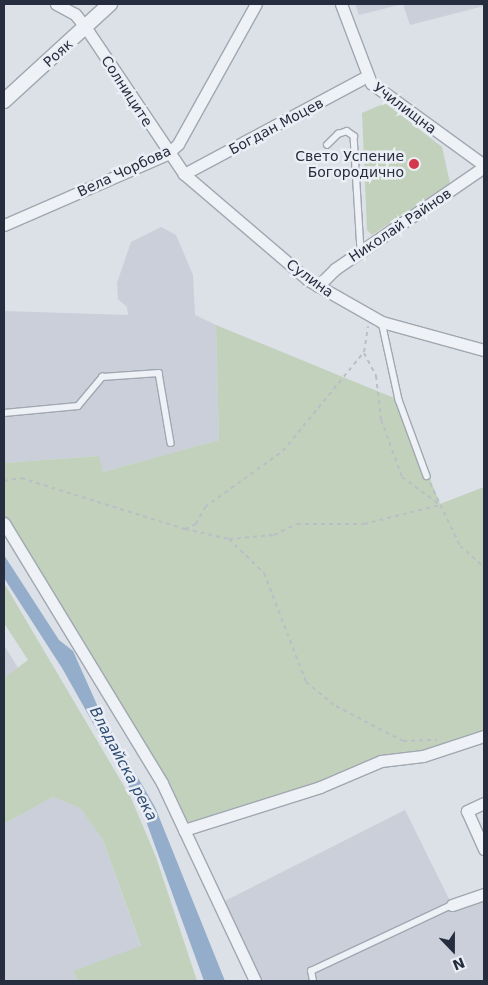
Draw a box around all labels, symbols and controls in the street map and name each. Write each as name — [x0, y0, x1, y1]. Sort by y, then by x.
street label: Рояк — [40, 35, 76, 71]
street label: Солниците — [98, 52, 156, 130]
street label: Училищна — [370, 79, 440, 137]
street label: Богдан Моцев — [226, 94, 326, 158]
street label: Вела Чорбова — [75, 142, 173, 200]
place label: Свето Успение Богородично — [295, 148, 404, 180]
marker: Свето Успение Богородично — [408, 158, 420, 170]
street label: Николай Райнов — [346, 185, 454, 265]
street label: Сулина — [283, 255, 337, 301]
water label: Владайска река — [85, 704, 161, 824]
north arrow — [428, 925, 478, 975]
text: N — [450, 954, 467, 974]

